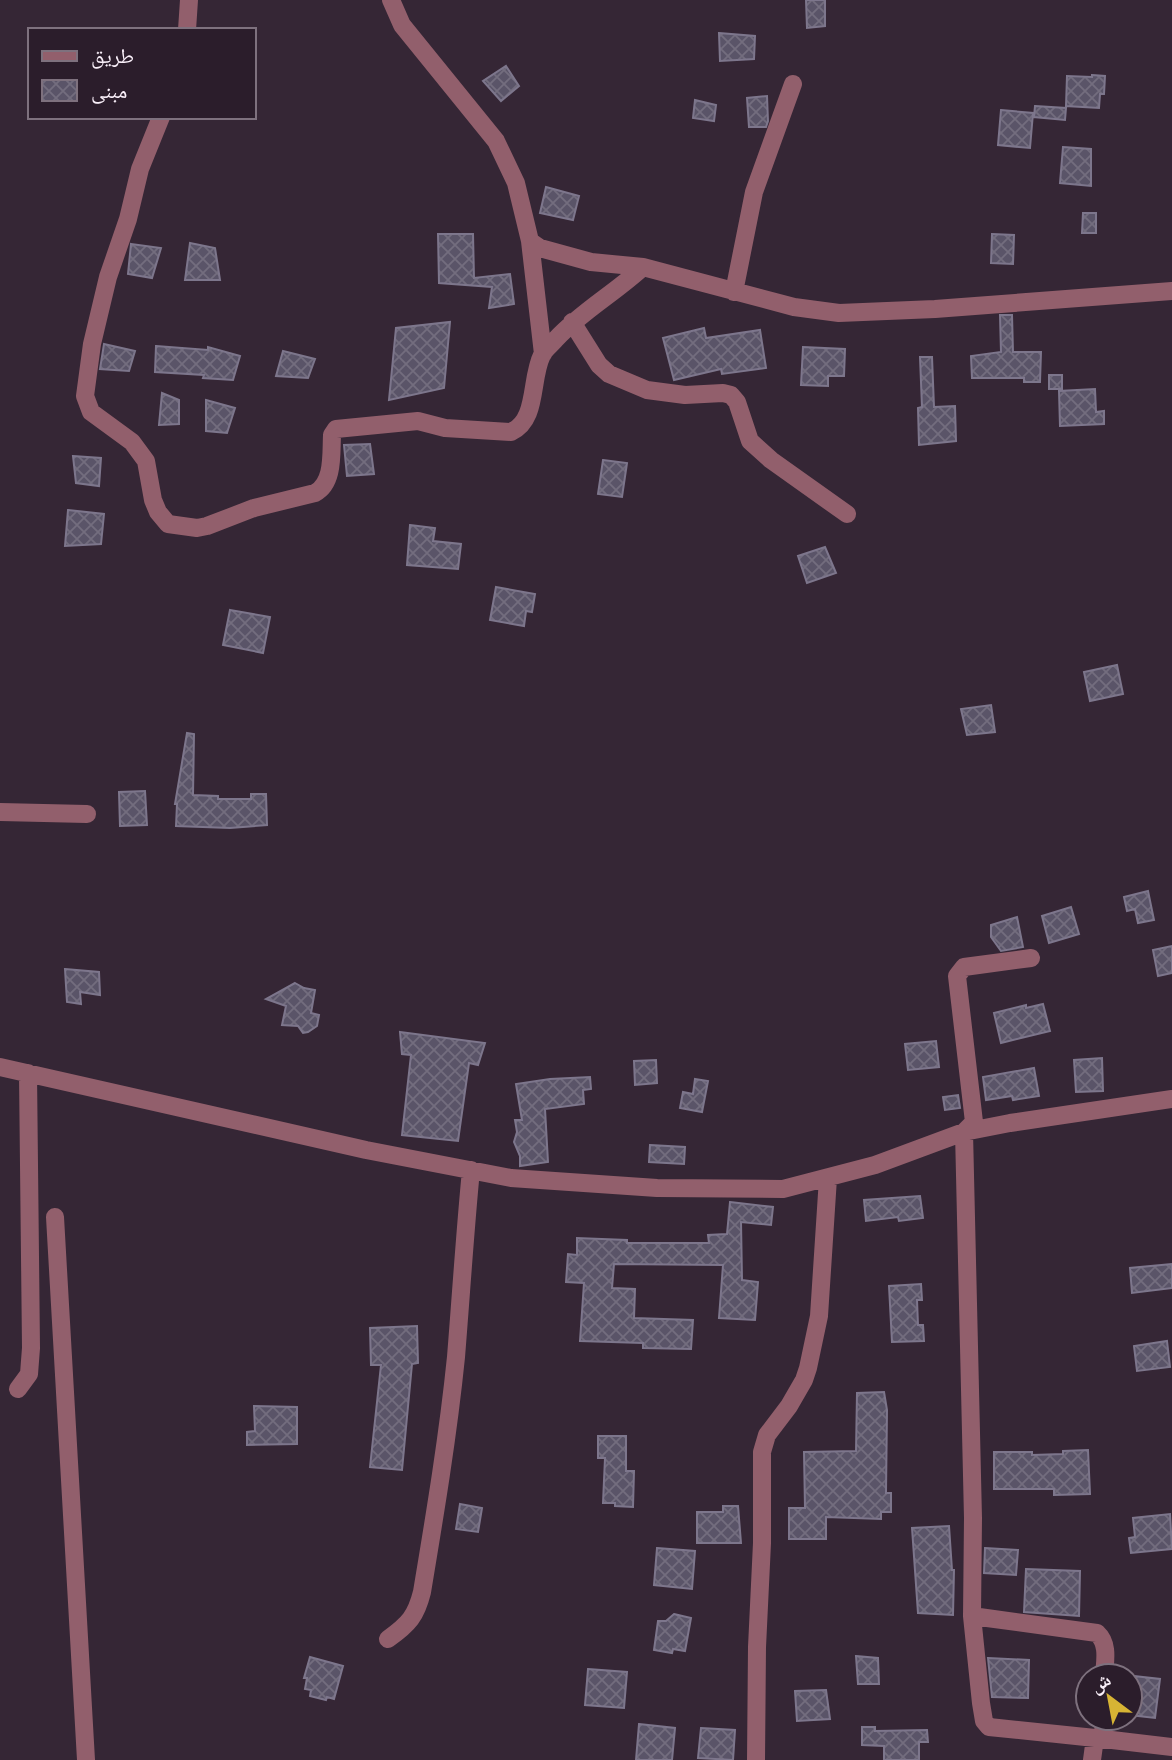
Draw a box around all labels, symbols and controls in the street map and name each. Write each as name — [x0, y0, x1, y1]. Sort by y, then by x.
legend — [28, 28, 256, 119]
text: طريق — [91, 39, 134, 71]
text: مبنى — [91, 74, 127, 106]
north arrow — [1074, 1662, 1144, 1732]
text: ش — [1083, 1665, 1116, 1700]

